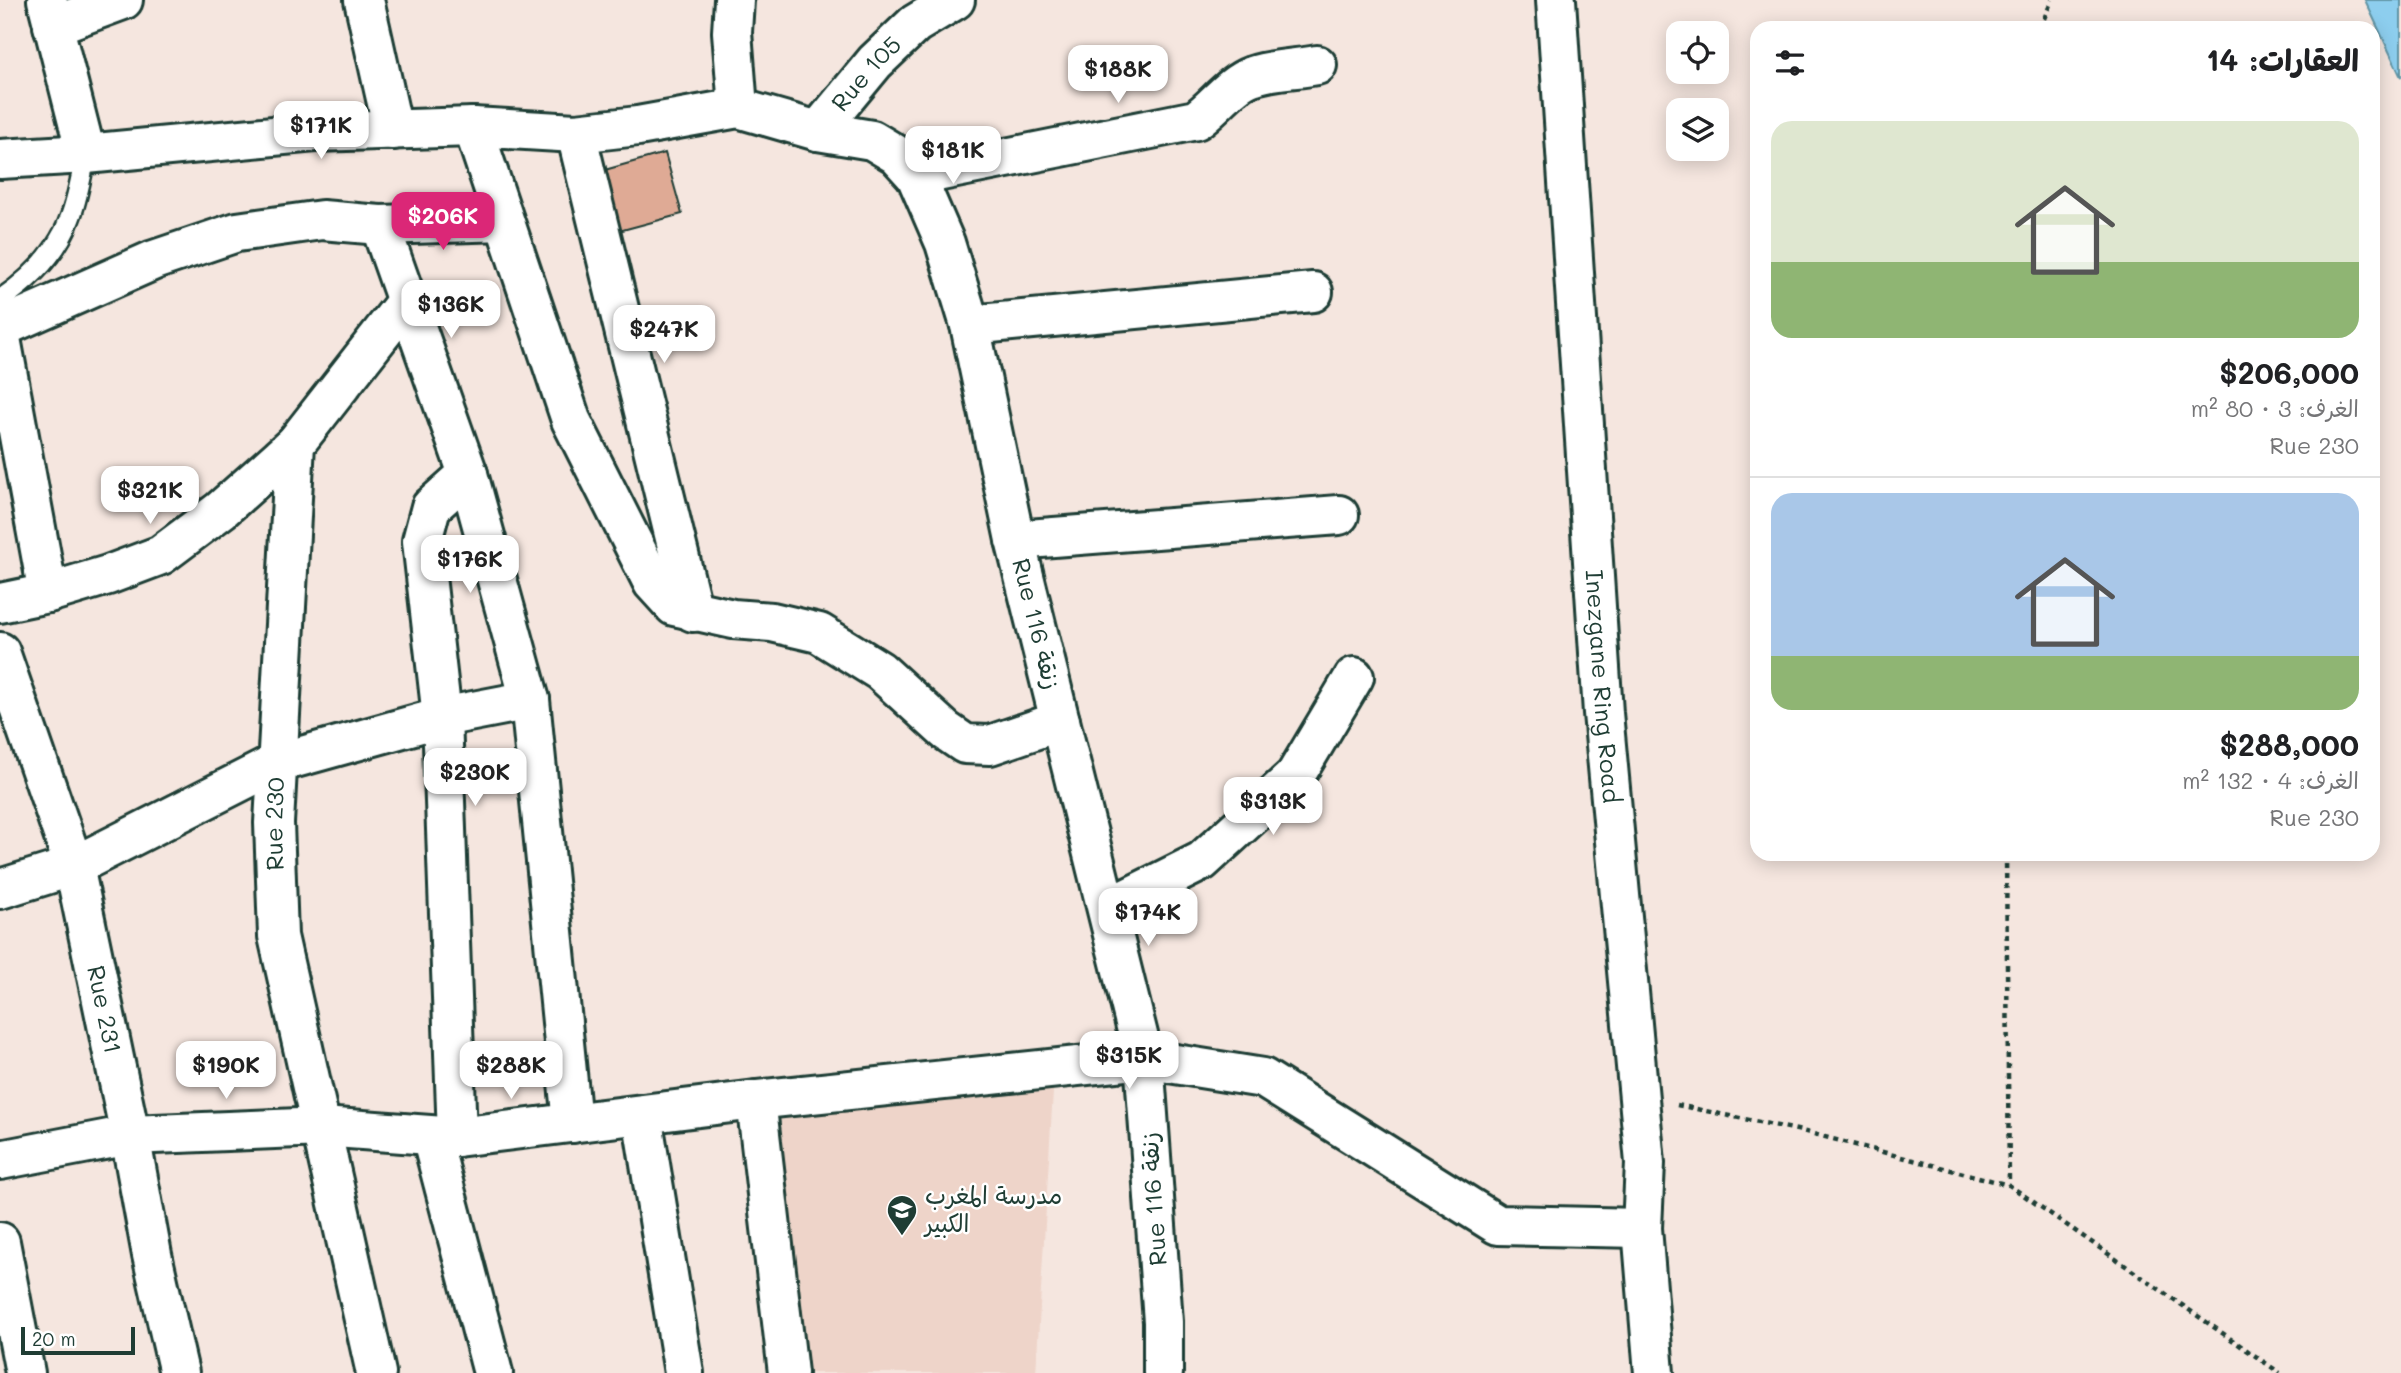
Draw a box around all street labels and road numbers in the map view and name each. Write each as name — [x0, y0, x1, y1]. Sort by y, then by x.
street label: Rue 105 — [824, 28, 907, 117]
street label: Rue 116 زنقة — [1006, 555, 1069, 692]
street label: Inezgane Ring Road — [1580, 569, 1628, 804]
street label: Rue 230 — [257, 776, 291, 871]
street label: Rue 231 — [81, 962, 130, 1056]
street label: Rue 116 زنقة — [1132, 1131, 1173, 1267]

